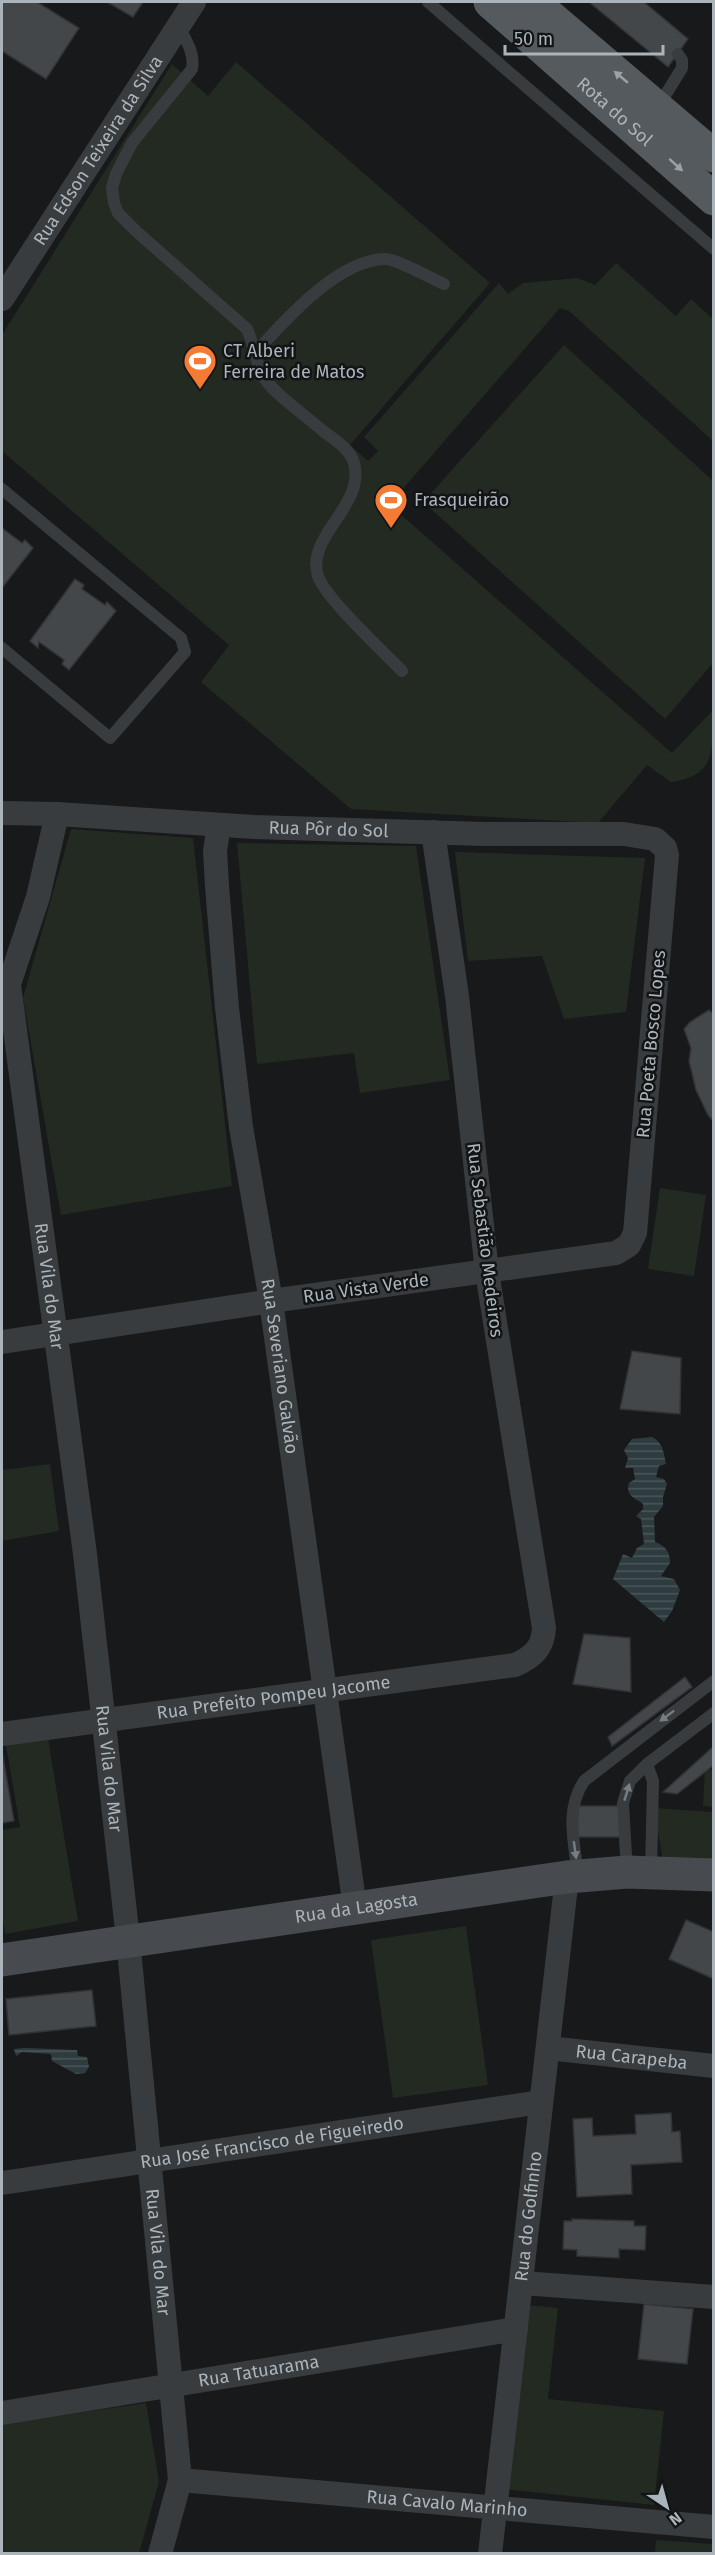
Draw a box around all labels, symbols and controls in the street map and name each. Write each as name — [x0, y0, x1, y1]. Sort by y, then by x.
scale bar — [505, 18, 662, 56]
text: 50 m — [514, 28, 553, 50]
street label: Rua Edson Teixeira da Silva — [29, 51, 167, 249]
one-way arrow — [614, 71, 629, 84]
street label: Rota do Sol — [572, 72, 657, 151]
one-way arrow — [668, 158, 683, 172]
place label: CT Alberi Ferreira de Matos — [223, 340, 364, 383]
sports icon: CT Alberi Ferreira de Matos — [182, 343, 218, 390]
sports icon: Frasqueirão — [373, 482, 409, 529]
place label: Frasqueirão — [414, 489, 509, 511]
street label: Rua Pôr do Sol — [268, 816, 389, 842]
street label: Rua Poeta Bosco Lopes — [632, 949, 670, 1139]
street label: Rua Sebastião Medeiros — [462, 1142, 508, 1338]
street label: Rua Vila do Mar — [30, 1222, 69, 1351]
street label: Rua Vista Verde — [302, 1268, 430, 1308]
street label: Rua Severiano Galvão — [256, 1277, 303, 1455]
street label: Rua Prefeito Pompeu Jacome — [155, 1671, 392, 1724]
street label: Rua Vila do Mar — [91, 1704, 127, 1833]
one-way arrow — [659, 1709, 674, 1721]
one-way arrow — [623, 1783, 632, 1801]
one-way arrow — [570, 1841, 579, 1860]
street label: Rua da Lagosta — [293, 1888, 419, 1928]
street label: Rua Carapeba — [574, 2040, 689, 2074]
street label: Rua José Francisco de Figueiredo — [139, 2112, 405, 2173]
street label: Rua do Golfinho — [510, 2150, 547, 2283]
street label: Rua Vila do Mar — [141, 2188, 175, 2317]
street label: Rua Tatuarama — [196, 2350, 321, 2392]
north arrow — [637, 2477, 697, 2537]
street label: Rua Cavalo Marinho — [366, 2485, 528, 2522]
text: N — [666, 2508, 685, 2530]

